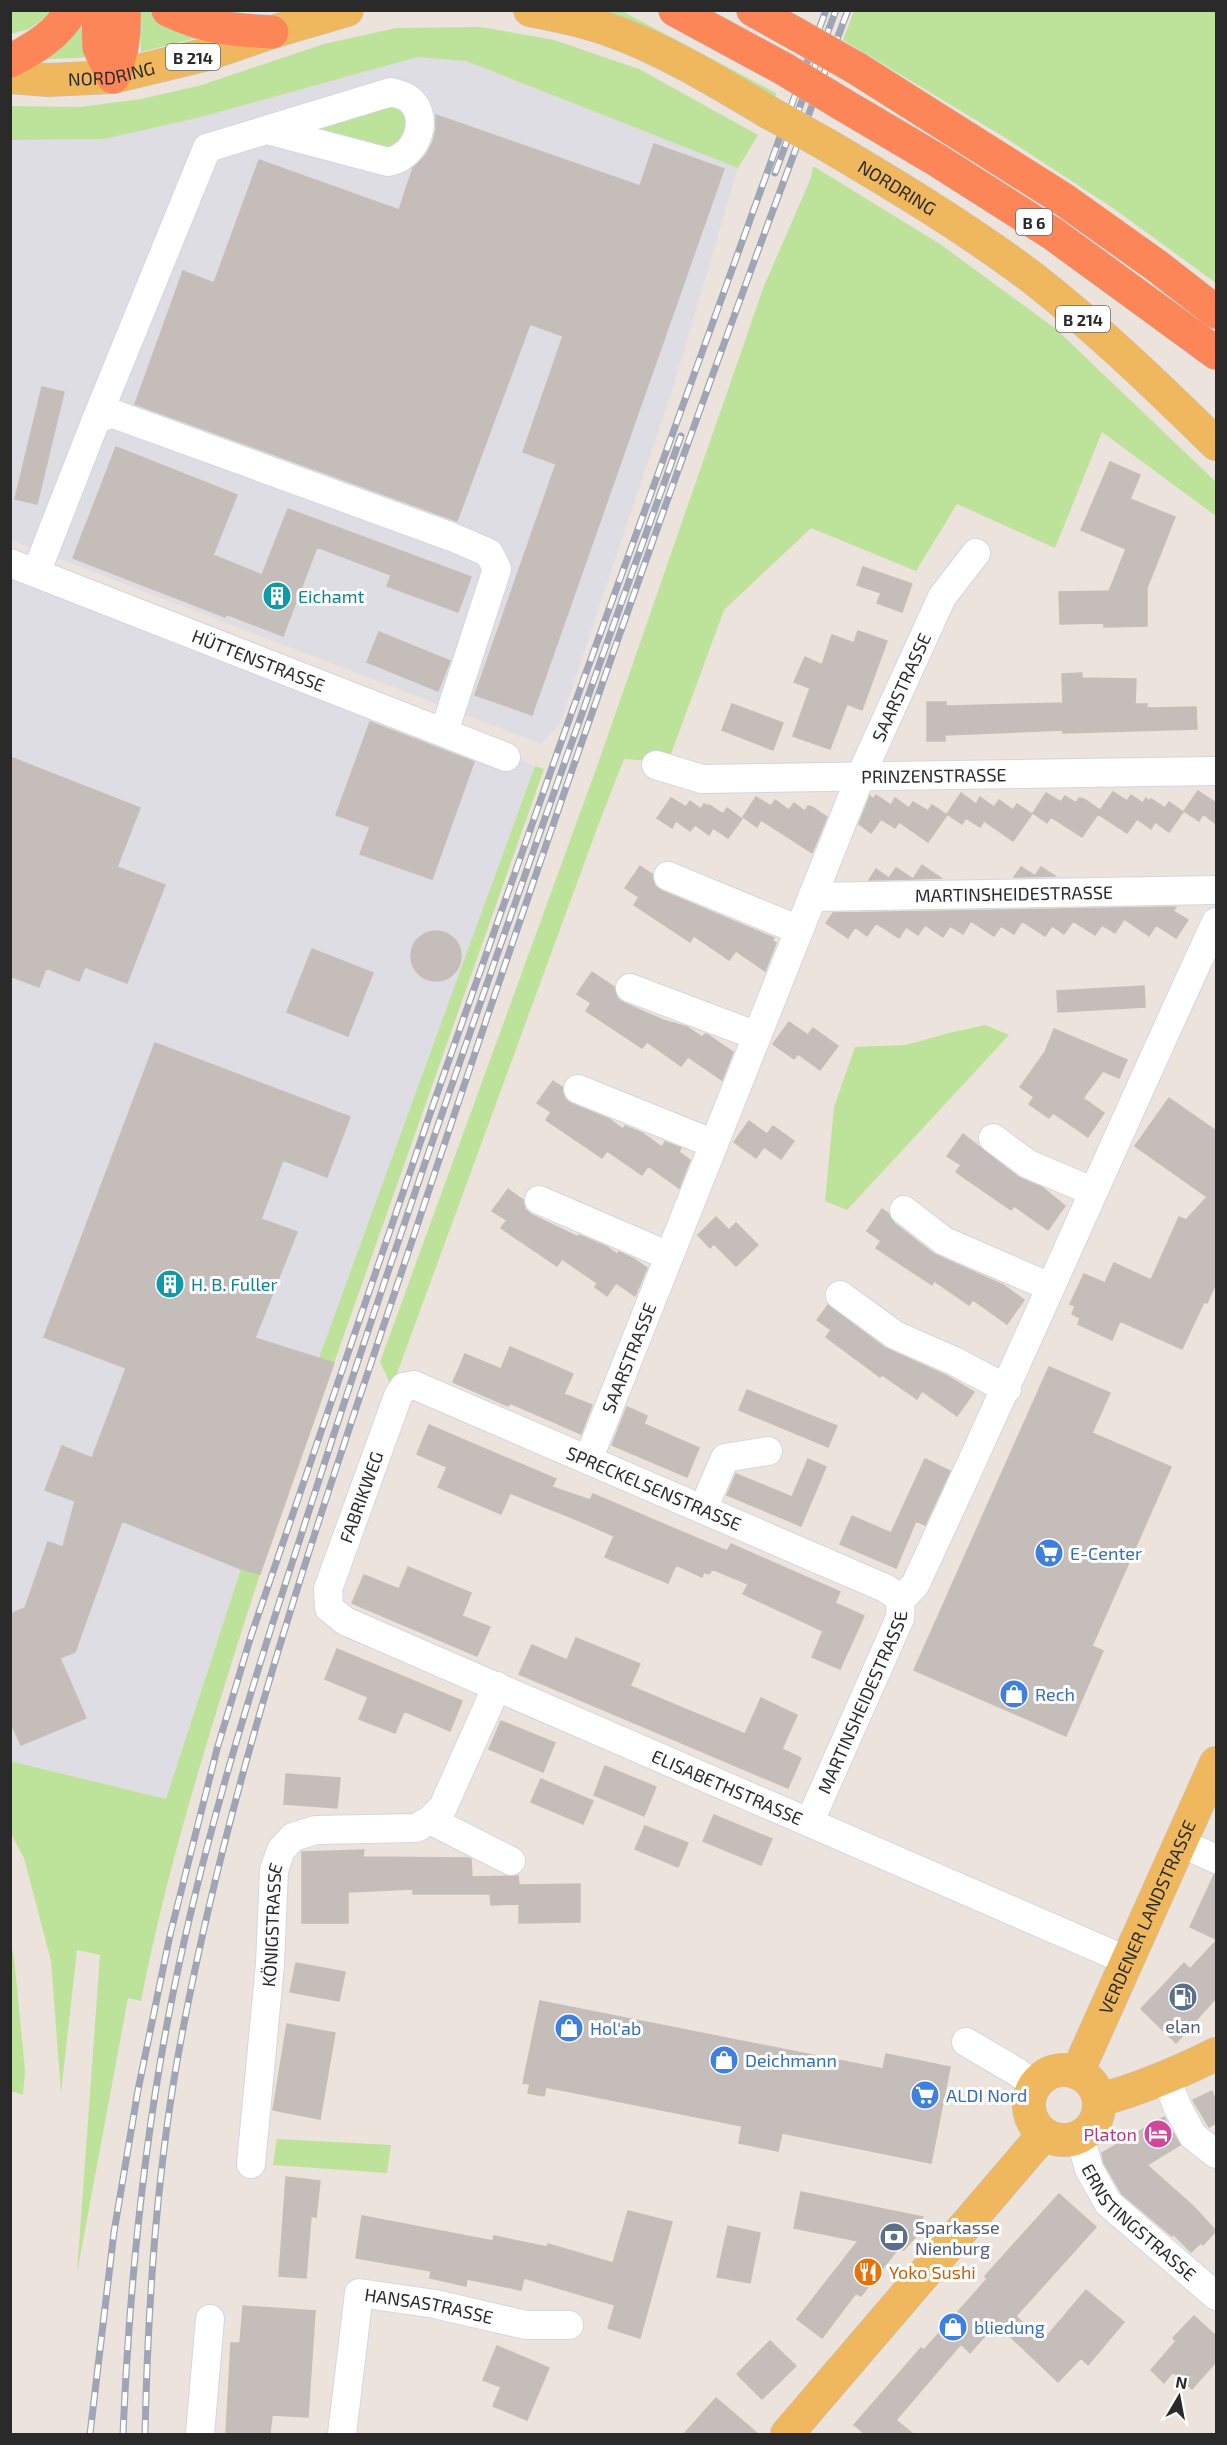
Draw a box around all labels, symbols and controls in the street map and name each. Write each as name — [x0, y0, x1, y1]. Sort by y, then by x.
road number: B 214 — [166, 44, 220, 70]
street label: NORDRING — [68, 56, 157, 90]
street label: NORDRING — [854, 155, 940, 220]
road number: B 6 — [1016, 209, 1052, 235]
road number: B 214 — [1056, 306, 1110, 332]
building icon: Eichamt — [261, 580, 293, 612]
place label: Eichamt — [298, 585, 364, 607]
street label: HÜTTENSTRASSE — [189, 624, 328, 696]
street label: SAARSTRASSE — [867, 629, 935, 745]
street label: PRINZENSTRASSE — [861, 763, 1007, 788]
street label: MARTINSHEIDESTRASSE — [915, 881, 1113, 906]
building icon: H. B. Fuller — [154, 1268, 186, 1300]
place label: H. B. Fuller — [191, 1273, 278, 1295]
street label: SAARSTRASSE — [597, 1299, 661, 1416]
street label: SPRECKELSENSTRASSE — [563, 1441, 745, 1535]
street label: FABRIKWEG — [334, 1448, 388, 1546]
supermarket icon: E-Center — [1033, 1537, 1065, 1569]
place label: E-Center — [1070, 1542, 1142, 1564]
street label: MARTINSHEIDESTRASSE — [812, 1610, 911, 1797]
shop icon: Rech — [998, 1678, 1030, 1710]
place label: Rech — [1035, 1683, 1075, 1705]
street label: ELISABETHSTRASSE — [648, 1745, 806, 1829]
street label: VERDENER LANDSTRASSE — [1094, 1816, 1200, 2018]
street label: KÖNIGSTRASSE — [257, 1860, 287, 1988]
fuel station icon: elan — [1167, 1981, 1199, 2013]
shop icon: Hol'ab — [553, 2012, 585, 2044]
place label: elan — [1165, 2015, 1201, 2037]
place label: Hol'ab — [590, 2017, 641, 2039]
shop icon: Deichmann — [708, 2044, 740, 2076]
place label: Deichmann — [745, 2049, 837, 2071]
supermarket icon: ALDI Nord — [909, 2079, 941, 2111]
place label: ALDI Nord — [946, 2084, 1027, 2106]
hotel icon: Platon — [1142, 2118, 1174, 2150]
place label: Platon — [1084, 2123, 1137, 2145]
street label: ERNSTINGSTRASSE — [1077, 2160, 1201, 2285]
place label: Sparkasse Nienburg — [915, 2216, 1000, 2259]
bank icon: Sparkasse Nienburg — [878, 2221, 910, 2253]
restaurant icon: Yoko Sushi — [852, 2256, 884, 2288]
place label: Yoko Sushi — [889, 2261, 976, 2283]
street label: HANSASTRASSE — [363, 2283, 495, 2328]
shop icon: bliedung — [937, 2311, 969, 2343]
place label: bliedung — [974, 2316, 1045, 2338]
north arrow — [1149, 2367, 1209, 2427]
text: N — [1174, 2371, 1189, 2392]

